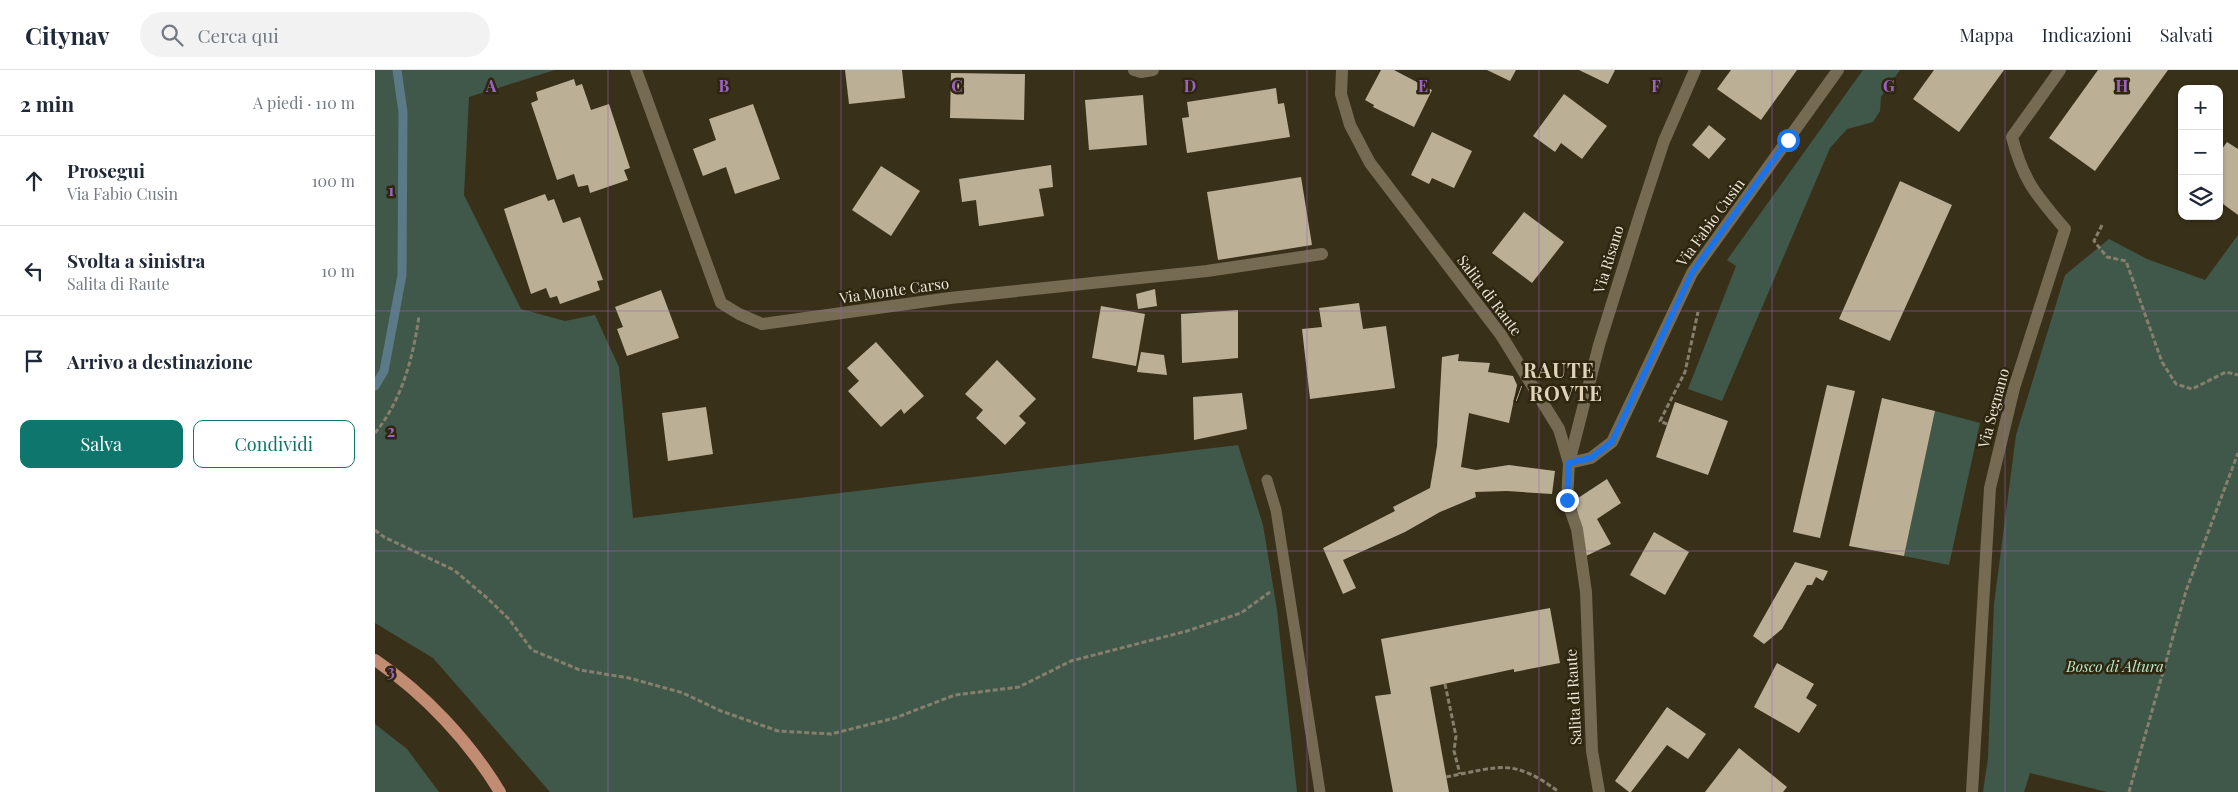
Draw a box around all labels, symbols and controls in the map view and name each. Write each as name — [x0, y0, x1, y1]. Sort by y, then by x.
search box — [140, 12, 490, 57]
text: Citynav — [25, 19, 110, 51]
icon: search — [158, 21, 186, 49]
text: Cerca qui — [198, 22, 279, 48]
text: Mappa — [1959, 23, 2014, 47]
text: Indicazioni — [2042, 23, 2132, 47]
text: Salvati — [2160, 23, 2213, 47]
text: A — [485, 75, 497, 96]
text: B — [719, 75, 730, 96]
text: C — [951, 75, 963, 96]
text: D — [1184, 75, 1196, 96]
text: E — [1418, 75, 1428, 96]
text: F — [1651, 75, 1661, 96]
text: G — [1883, 75, 1895, 96]
text: H — [2116, 75, 2129, 96]
map controls — [2178, 85, 2223, 220]
button: + — [2178, 85, 2223, 130]
text: 2 min — [20, 89, 74, 117]
text: A piedi · 110 m — [253, 92, 355, 113]
route start — [1777, 129, 1800, 152]
button: − — [2178, 130, 2223, 175]
text: Prosegui — [67, 157, 145, 183]
icon: ahead — [20, 167, 48, 195]
text: 100 m — [312, 170, 355, 191]
street label: Via Fabio Cusin — [1671, 174, 1749, 271]
button: layers — [2178, 175, 2223, 220]
text: 1 — [388, 179, 394, 200]
text: Via Fabio Cusin — [67, 183, 178, 204]
street label: Via Risano — [1588, 223, 1628, 296]
text: Svolta a sinistra — [67, 247, 205, 273]
street label: Salita di Raute — [1453, 251, 1527, 339]
icon: left — [20, 257, 48, 285]
text: 10 m — [321, 260, 355, 281]
street label: Via Monte Carso — [837, 272, 950, 308]
text: Salita di Raute — [67, 273, 170, 294]
icon: arrive — [20, 347, 48, 375]
text: Arrivo a destinazione — [67, 348, 253, 374]
district label: RAUTE / ROVTE — [1515, 356, 1603, 406]
street label: Via Segnano — [1973, 366, 2013, 451]
button: Salva — [20, 420, 183, 468]
button: Condividi — [193, 420, 355, 468]
text: 2 — [387, 420, 395, 441]
route end — [1556, 489, 1579, 512]
street label: Salita di Raute — [1560, 648, 1586, 746]
park label: Bosco di Altura — [2065, 656, 2164, 676]
text: 3 — [387, 660, 395, 681]

